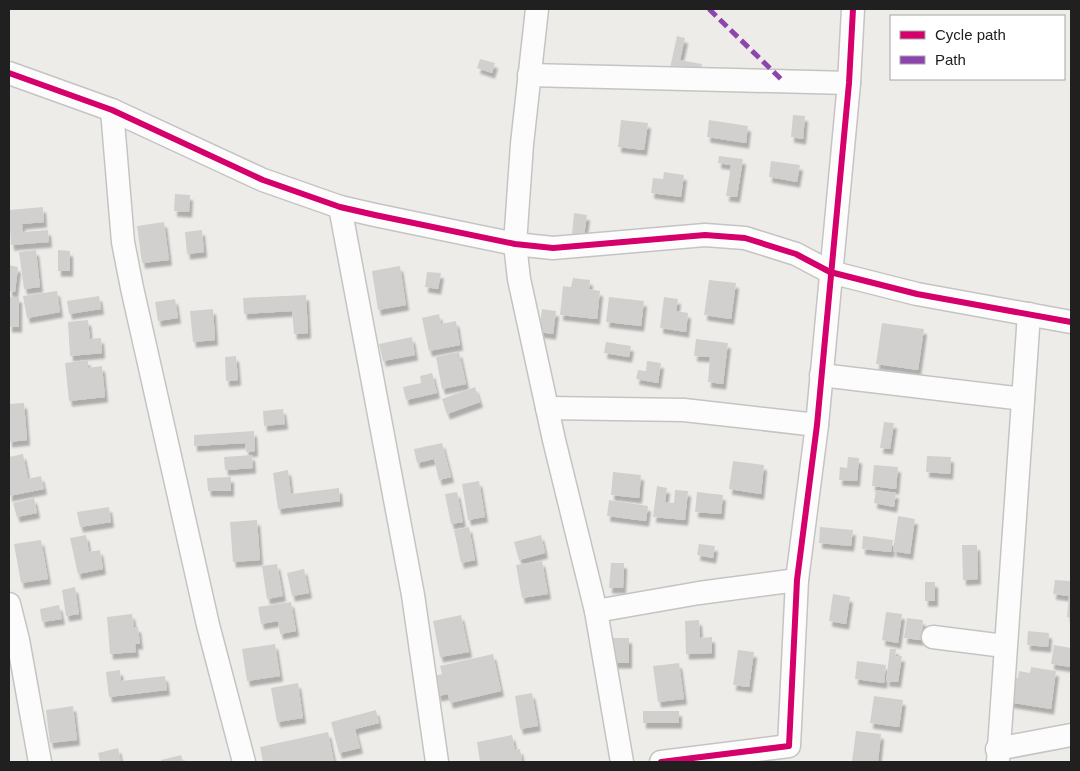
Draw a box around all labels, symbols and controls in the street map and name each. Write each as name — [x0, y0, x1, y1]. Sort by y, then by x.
legend — [890, 15, 1065, 80]
text: Cycle path — [935, 26, 1006, 43]
text: Path — [935, 51, 966, 68]

